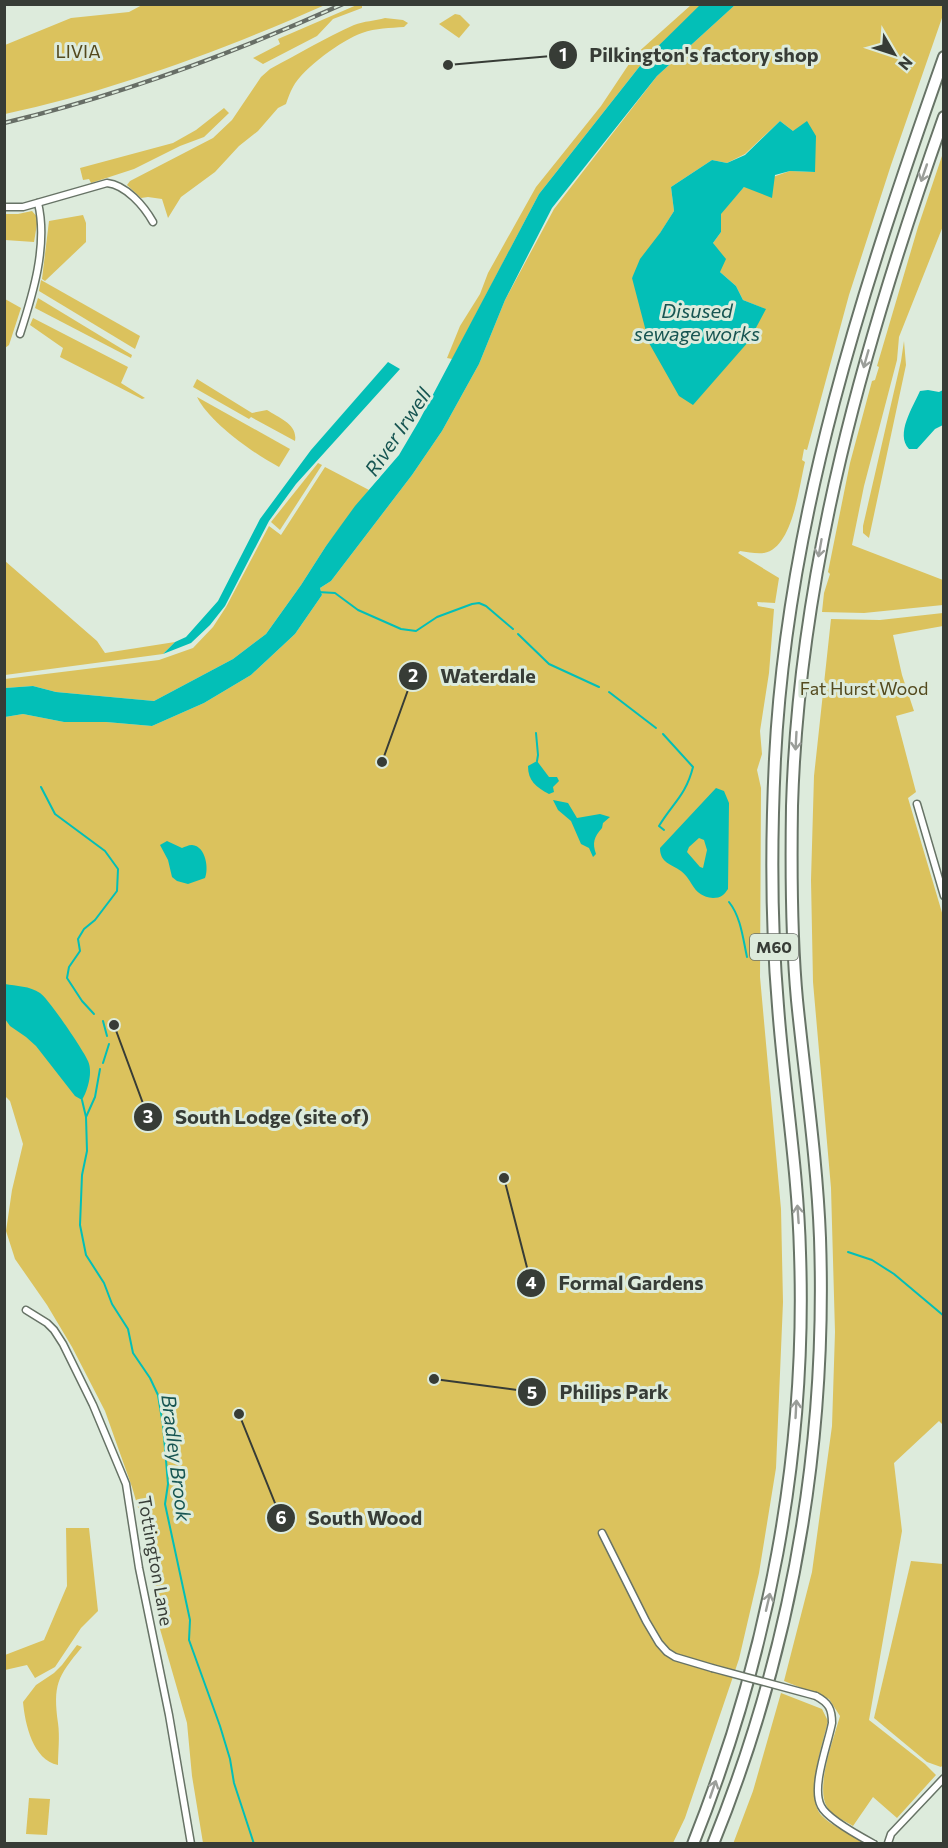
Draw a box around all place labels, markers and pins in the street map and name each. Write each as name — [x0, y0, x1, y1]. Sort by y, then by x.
callout: Pilkington's factory shop — [548, 36, 831, 74]
callout: Waterdale — [398, 657, 547, 695]
callout: South Lodge (site of) — [133, 1098, 381, 1136]
callout: Formal Gardens — [516, 1264, 715, 1302]
callout: Philips Park — [517, 1373, 681, 1411]
callout: South Wood — [266, 1499, 434, 1537]

